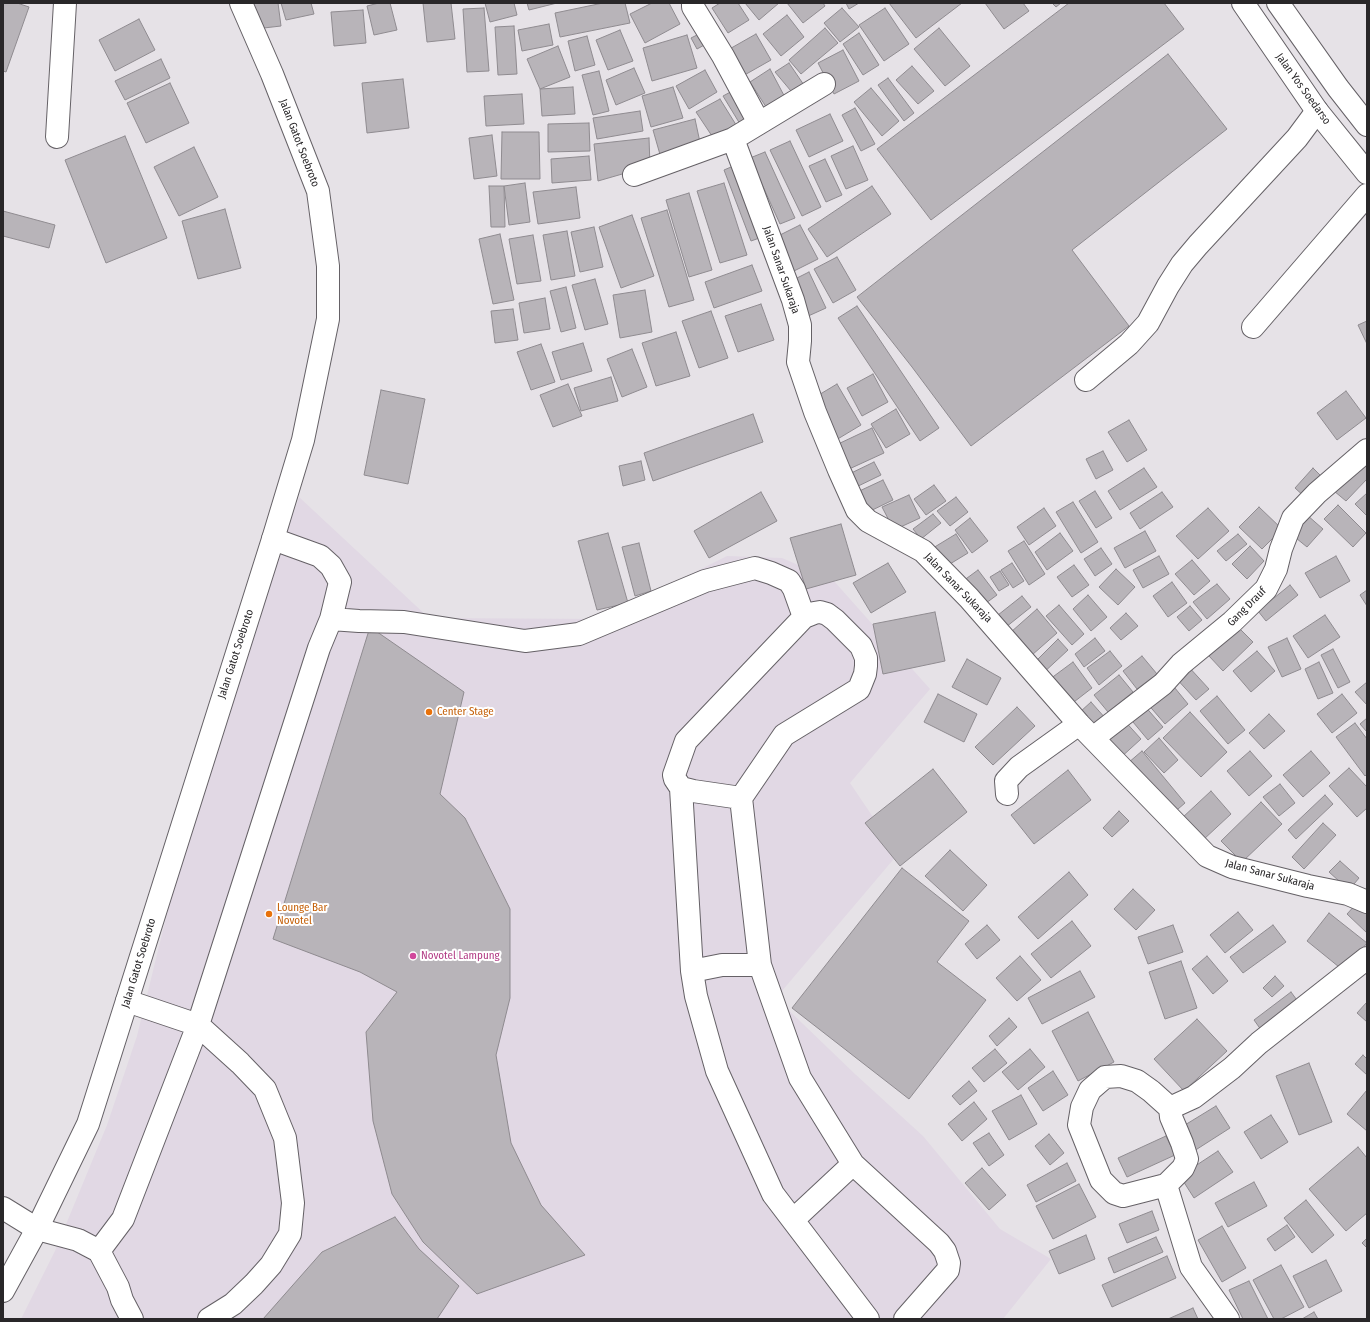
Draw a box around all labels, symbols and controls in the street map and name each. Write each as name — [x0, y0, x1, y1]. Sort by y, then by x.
street label: Jalan Yos Soedarso — [1273, 51, 1333, 127]
street label: Jalan Gatot Soebroto — [276, 97, 322, 189]
street label: Jalan Sanar Sukaraja — [760, 224, 802, 316]
street label: Jalan Sanar Sukaraja — [921, 550, 995, 626]
street label: Gang Drauf — [1225, 585, 1269, 629]
street label: Jalan Gatot Soebroto — [215, 608, 257, 700]
place label: Center Stage — [437, 705, 494, 719]
marker: Center Stage — [424, 707, 434, 717]
street label: Jalan Sanar Sukaraja — [1224, 857, 1316, 893]
place label: Lounge Bar Novotel — [277, 901, 327, 927]
marker: Lounge Bar Novotel — [264, 909, 274, 919]
street label: Jalan Gatot Soebroto — [119, 917, 159, 1009]
place label: Novotel Lampung — [421, 949, 500, 963]
marker: Novotel Lampung — [408, 951, 418, 961]

